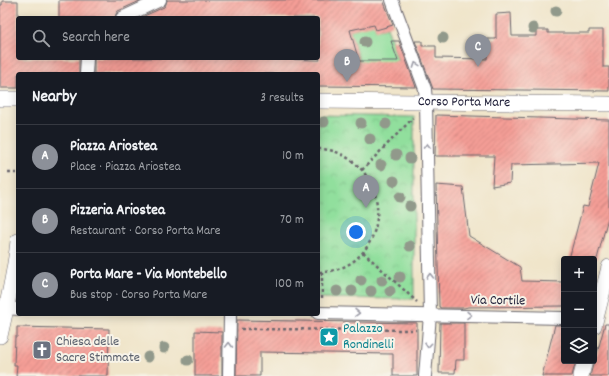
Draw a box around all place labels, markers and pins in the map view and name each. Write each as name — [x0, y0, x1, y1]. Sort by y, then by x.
pin: C — [465, 34, 491, 67]
pin: B — [334, 49, 360, 82]
pin: A — [353, 175, 379, 208]
place label: Palazzo Rondinelli — [343, 319, 394, 355]
place icon: Palazzo Rondinelli — [318, 326, 340, 348]
place label: Chiesa delle Sacre Stimmate — [56, 332, 140, 368]
church icon: Chiesa delle Sacre Stimmate — [31, 339, 53, 361]

